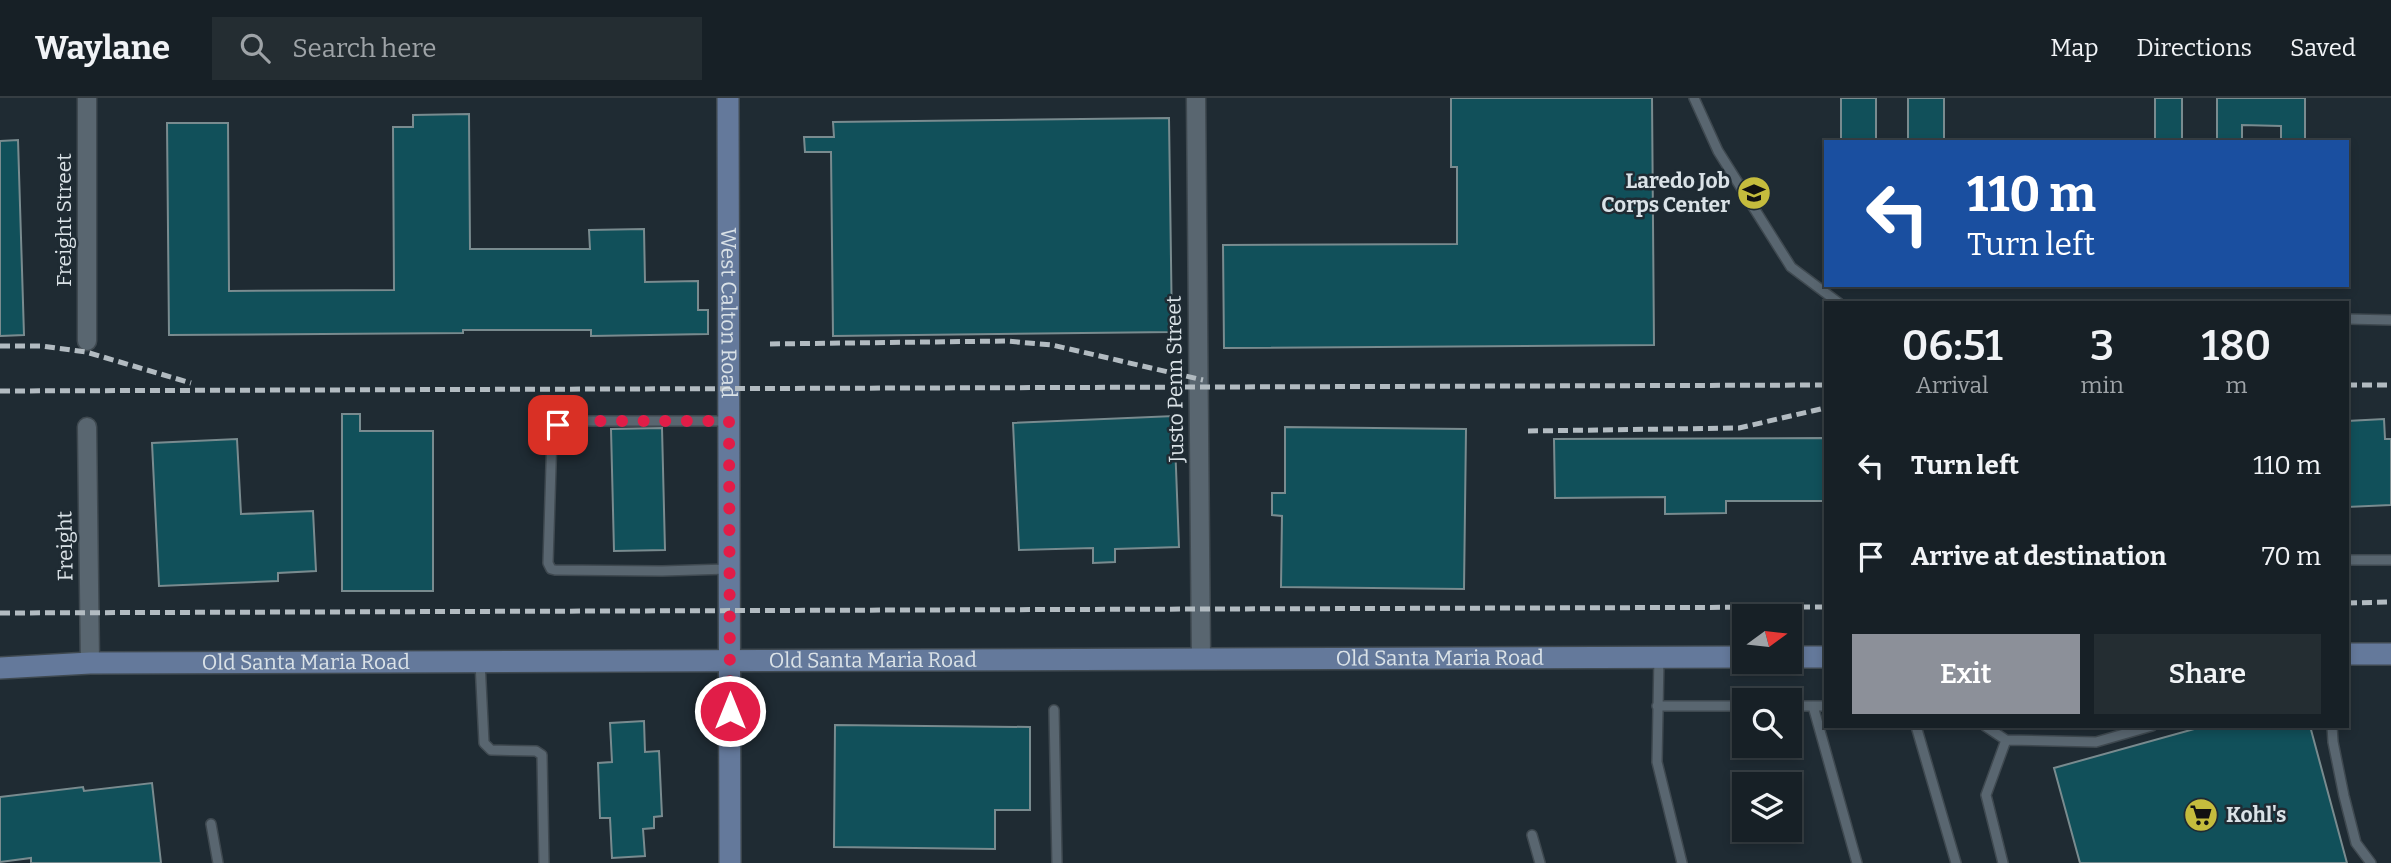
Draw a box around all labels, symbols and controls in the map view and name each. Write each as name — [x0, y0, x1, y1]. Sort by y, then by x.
search box — [212, 17, 702, 80]
text: Waylane — [35, 28, 170, 68]
icon: search — [236, 29, 274, 67]
text: Search here — [292, 33, 437, 64]
text: Map — [2050, 34, 2099, 62]
text: Directions — [2137, 34, 2252, 62]
text: Saved — [2290, 34, 2356, 62]
street label: Freight Street — [51, 153, 77, 287]
text: 110 m — [1967, 165, 2096, 224]
place label: Laredo Job Corps Center — [1601, 168, 1730, 218]
icon: left — [1852, 168, 1943, 259]
school or university icon: Laredo Job Corps Center — [1735, 174, 1773, 212]
text: Turn left — [1967, 225, 2095, 263]
street label: West Calton Road — [715, 228, 742, 398]
street label: Justo Penn Street — [1161, 295, 1189, 464]
text: 06:51 — [1902, 321, 2003, 371]
text: 3 — [2090, 321, 2114, 371]
text: 180 — [2201, 321, 2271, 371]
text: Arrival — [1916, 371, 1989, 399]
text: min — [2080, 371, 2124, 399]
text: m — [2225, 371, 2247, 399]
pin — [528, 395, 588, 455]
icon: arrive — [539, 406, 577, 444]
icon: left — [1852, 447, 1890, 485]
text: Turn left — [1911, 450, 2019, 481]
text: 110 m — [2253, 450, 2321, 481]
street label: Freight — [51, 510, 79, 581]
icon: arrive — [1852, 538, 1890, 576]
text: Arrive at destination — [1911, 541, 2166, 572]
text: 70 m — [2262, 541, 2321, 572]
north arrow — [1732, 604, 1802, 674]
map controls — [1732, 604, 1802, 842]
button: Exit — [1852, 634, 2080, 714]
button: Share — [2094, 634, 2321, 714]
street label: Old Santa Maria Road — [1336, 645, 1544, 671]
street label: Old Santa Maria Road — [769, 647, 977, 674]
street label: Old Santa Maria Road — [202, 649, 410, 676]
position arrow — [693, 674, 767, 748]
button: search — [1732, 688, 1802, 758]
button: layers — [1732, 772, 1802, 842]
supermarket icon: Kohl's — [2182, 796, 2220, 834]
place label: Kohl's — [2226, 802, 2286, 828]

